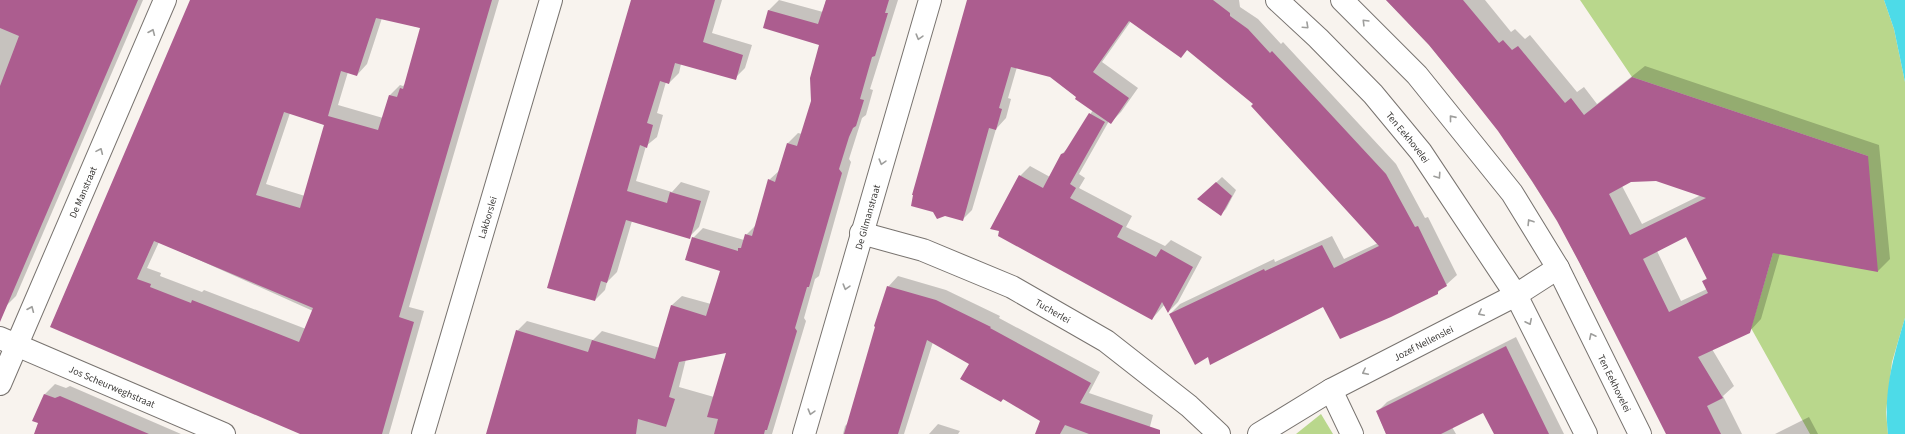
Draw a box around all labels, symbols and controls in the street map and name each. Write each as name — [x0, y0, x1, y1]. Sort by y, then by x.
one-way arrow — [1362, 19, 1369, 27]
one-way arrow — [1301, 21, 1309, 29]
one-way arrow — [147, 29, 155, 37]
one-way arrow — [915, 34, 924, 41]
street label: Ten Eekhovelei — [1382, 109, 1432, 166]
one-way arrow — [1450, 116, 1457, 123]
one-way arrow — [95, 148, 103, 156]
one-way arrow — [878, 158, 887, 165]
street label: De Manstraat — [66, 164, 101, 220]
one-way arrow — [1433, 172, 1440, 179]
street label: De Gilmanstraat — [852, 182, 884, 251]
street label: Lakborslei — [475, 195, 501, 240]
one-way arrow — [1527, 219, 1535, 226]
one-way arrow — [842, 283, 851, 290]
street label: Tucherlei — [1032, 296, 1073, 327]
one-way arrow — [26, 306, 34, 313]
one-way arrow — [1478, 308, 1485, 315]
one-way arrow — [1524, 317, 1532, 325]
street label: Jozef Nellenslei — [1391, 322, 1456, 365]
one-way arrow — [1590, 332, 1597, 340]
street label: Ten Eekhovelei — [1594, 352, 1634, 415]
street label: Jos Scheurweghstraat — [67, 362, 158, 412]
one-way arrow — [1362, 368, 1370, 375]
one-way arrow — [807, 408, 816, 415]

